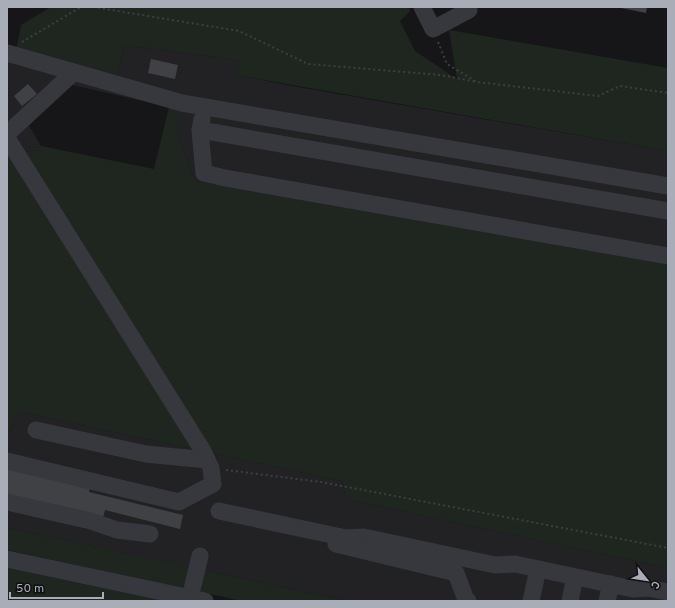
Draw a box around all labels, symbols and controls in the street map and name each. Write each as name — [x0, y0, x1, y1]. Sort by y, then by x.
north arrow — [627, 560, 667, 600]
scale bar — [10, 574, 103, 600]
text: С — [647, 578, 663, 591]
text: 50 m — [16, 581, 44, 597]

